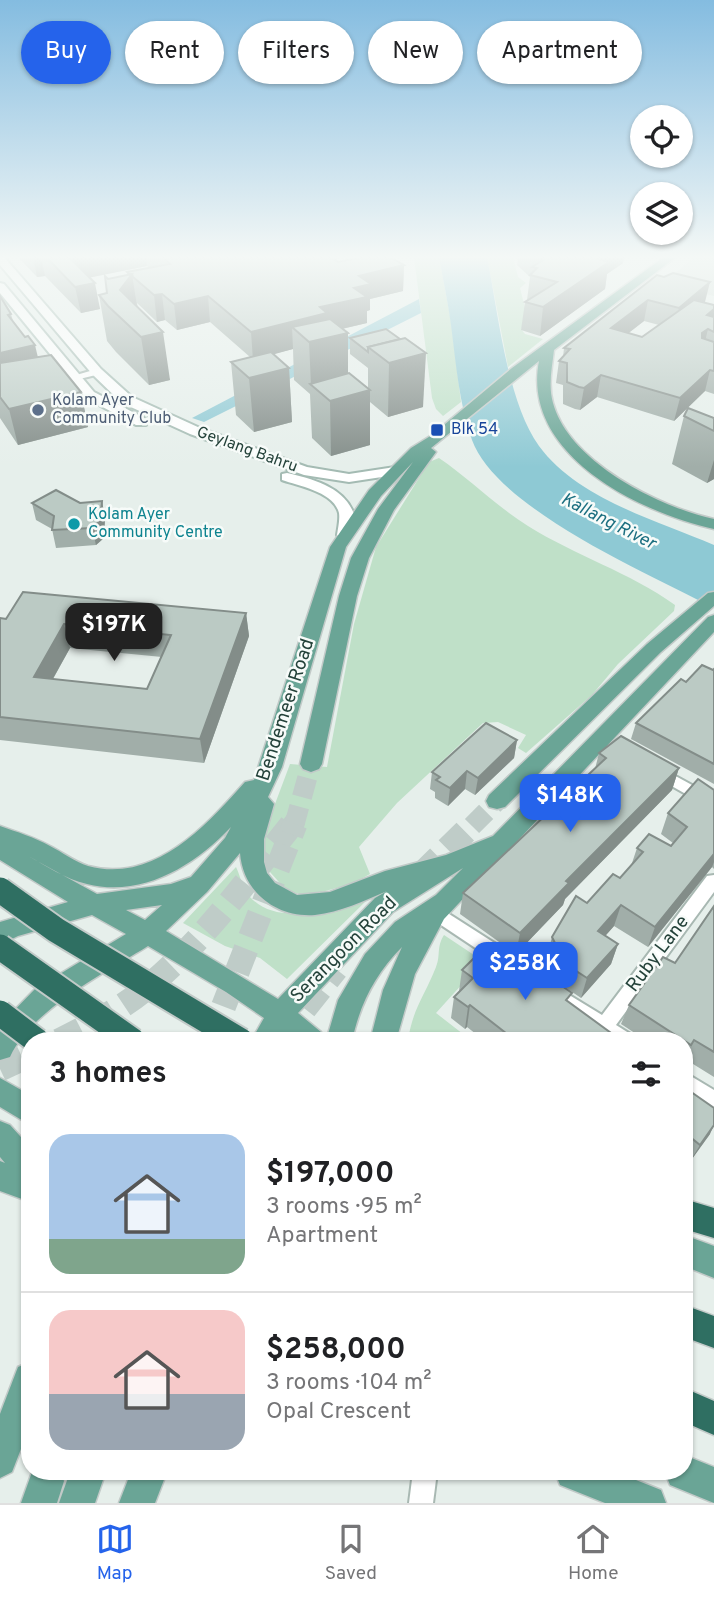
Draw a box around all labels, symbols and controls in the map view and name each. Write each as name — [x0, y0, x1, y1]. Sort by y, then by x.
chip: Buy — [21, 21, 111, 84]
chip: Rent — [125, 21, 224, 84]
chip: Filters — [238, 21, 354, 84]
chip: New — [368, 21, 463, 84]
chip: Apartment — [477, 21, 642, 84]
map controls — [630, 105, 693, 245]
button: locate — [630, 105, 693, 168]
button: layers — [630, 182, 693, 245]
place label: Kolam Ayer Community Club — [52, 391, 171, 429]
marker: Kolam Ayer Community Club — [30, 402, 46, 418]
place label: Blk 54 — [451, 420, 498, 440]
street label: Geylang Bahru — [194, 422, 300, 478]
marker: Blk 54 — [429, 422, 445, 438]
water label: Kallang River — [557, 488, 661, 557]
place label: Kolam Ayer Community Centre — [88, 505, 223, 543]
marker: Kolam Ayer Community Centre — [66, 516, 82, 532]
pin: $197K — [65, 604, 163, 663]
text: $197K — [81, 611, 147, 640]
street label: Bendemeer Road — [252, 636, 320, 784]
pin: $148K — [521, 774, 619, 834]
text: $148K — [536, 782, 604, 811]
street label: Serangoon Road — [286, 892, 402, 1008]
street label: Ruby Lane — [621, 911, 695, 997]
pin: $258K — [476, 942, 574, 1002]
text: $258K — [489, 950, 561, 979]
icon: filters — [627, 1055, 665, 1093]
text: 3 homes — [49, 1056, 167, 1093]
text: $197,000 — [266, 1156, 394, 1193]
icon: home — [105, 1162, 189, 1246]
text: 3 rooms · 95 m² — [266, 1193, 422, 1222]
text: Apartment — [266, 1222, 378, 1251]
text: $258,000 — [266, 1332, 406, 1369]
icon: home — [105, 1338, 189, 1422]
text: 3 rooms · 104 m² — [266, 1369, 431, 1398]
text: Opal Crescent — [266, 1398, 411, 1427]
tab: Map — [96, 1520, 134, 1586]
tab: Saved — [325, 1520, 377, 1586]
tab: Home — [568, 1520, 618, 1586]

